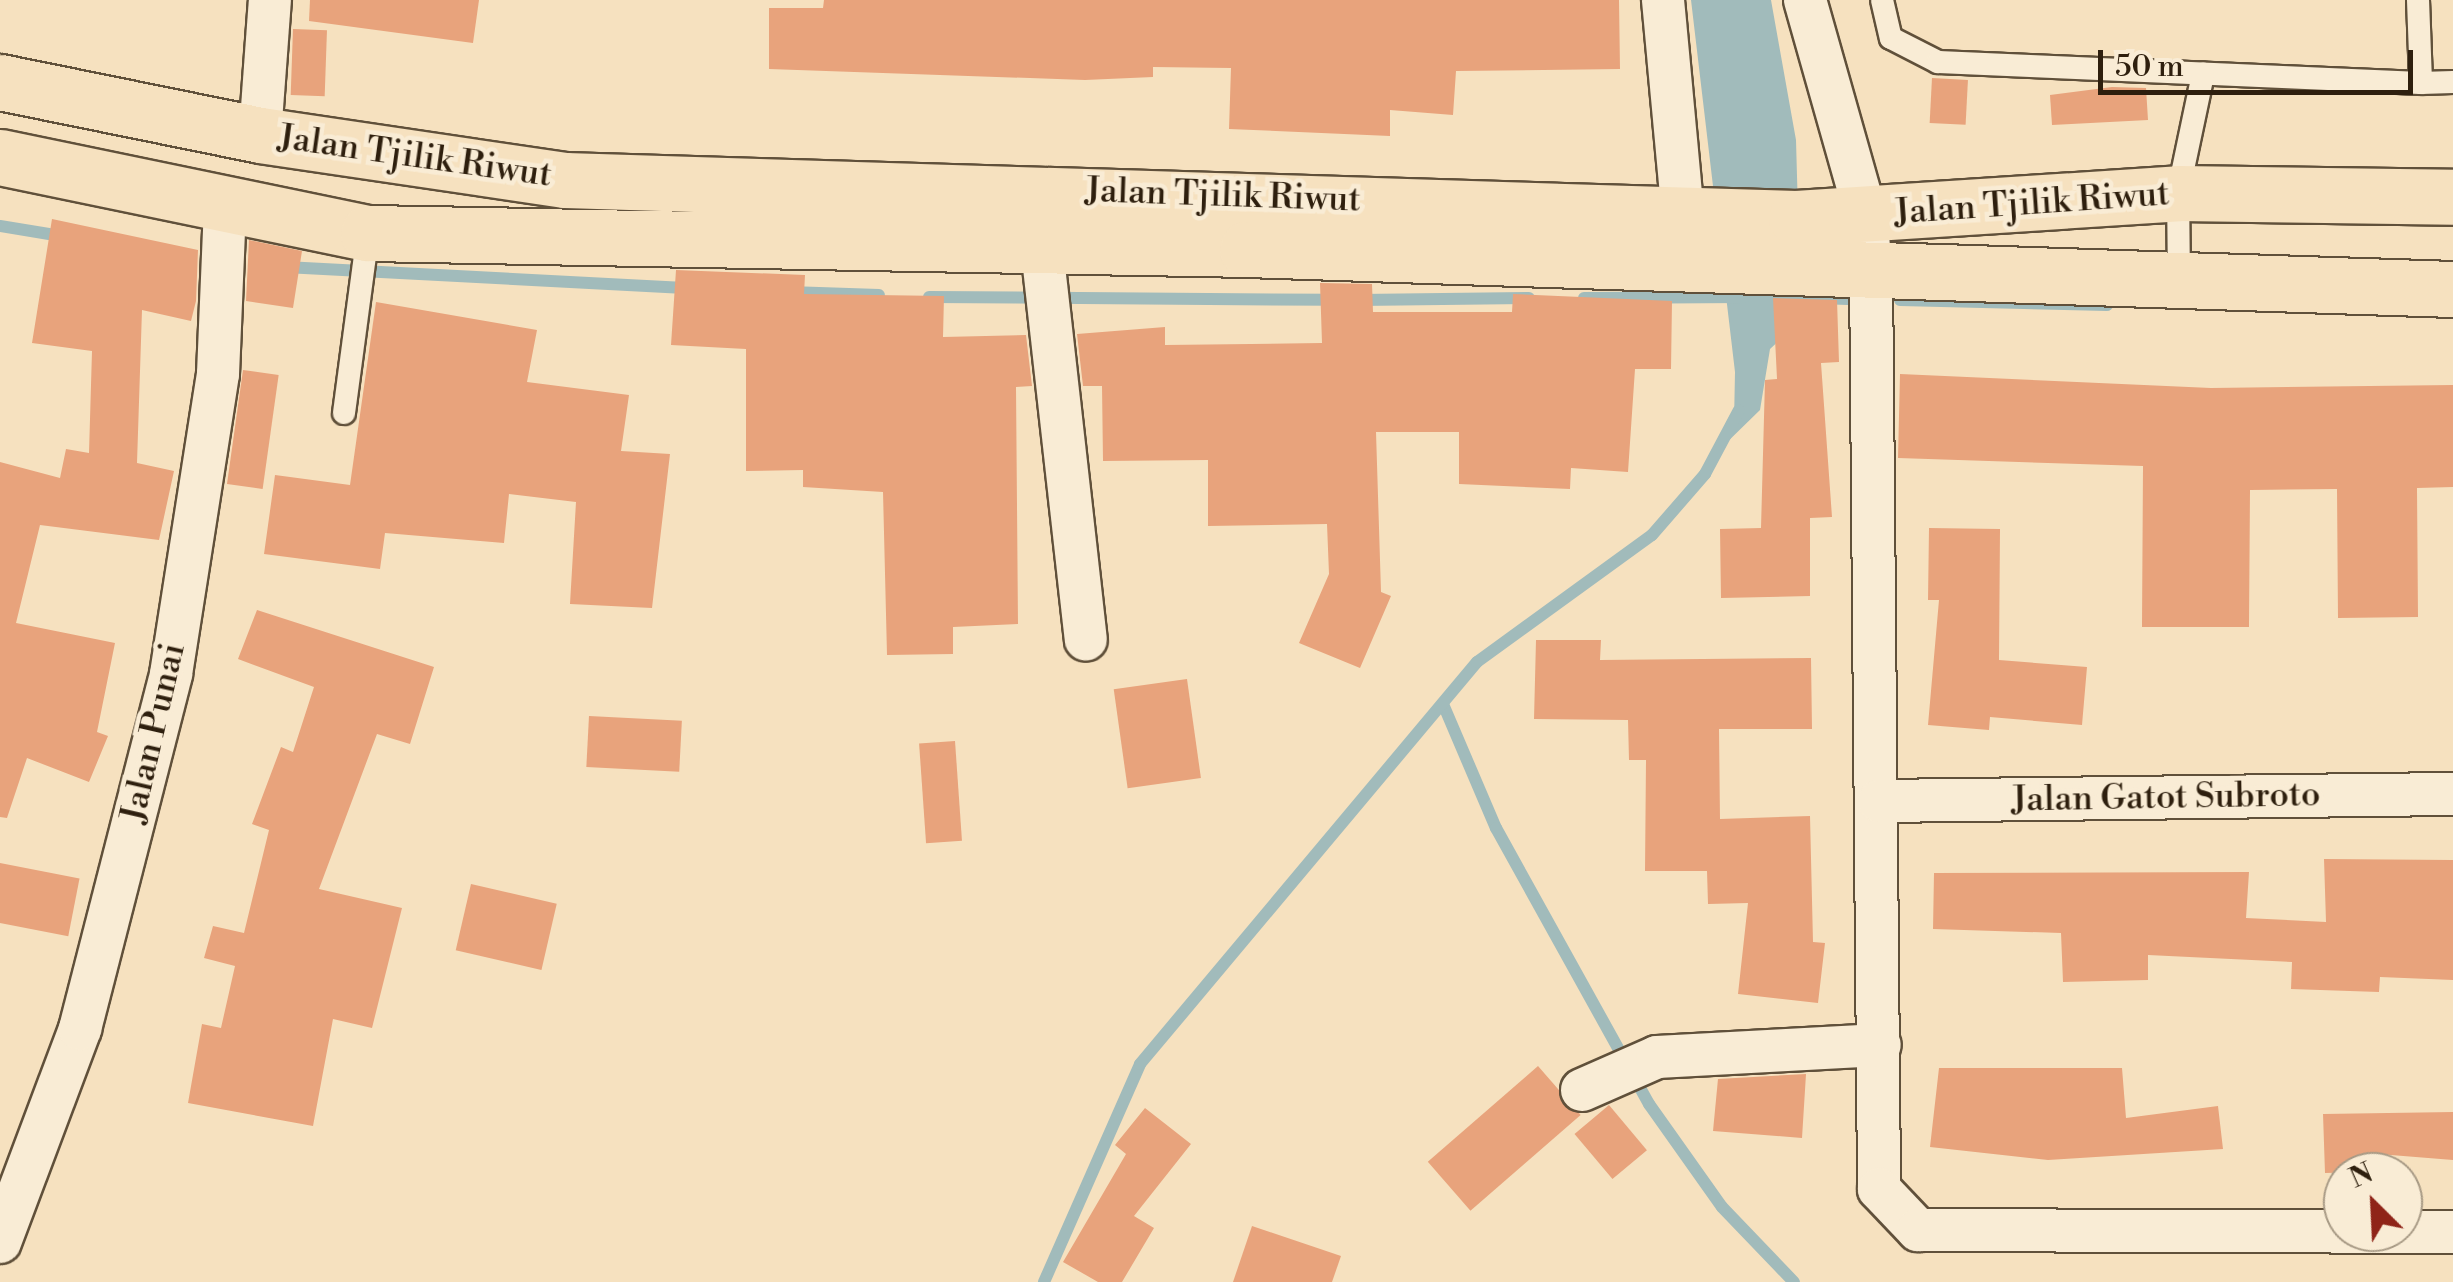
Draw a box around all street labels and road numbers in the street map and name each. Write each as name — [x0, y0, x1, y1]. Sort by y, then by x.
street label: Jalan Tjilik Riwut — [276, 117, 554, 197]
street label: Jalan Tjilik Riwut — [1085, 170, 1361, 222]
street label: Jalan Tjilik Riwut — [1893, 173, 2171, 235]
street label: Jalan Punai — [113, 639, 195, 827]
street label: Jalan Gatot Subroto — [2011, 774, 2321, 822]

